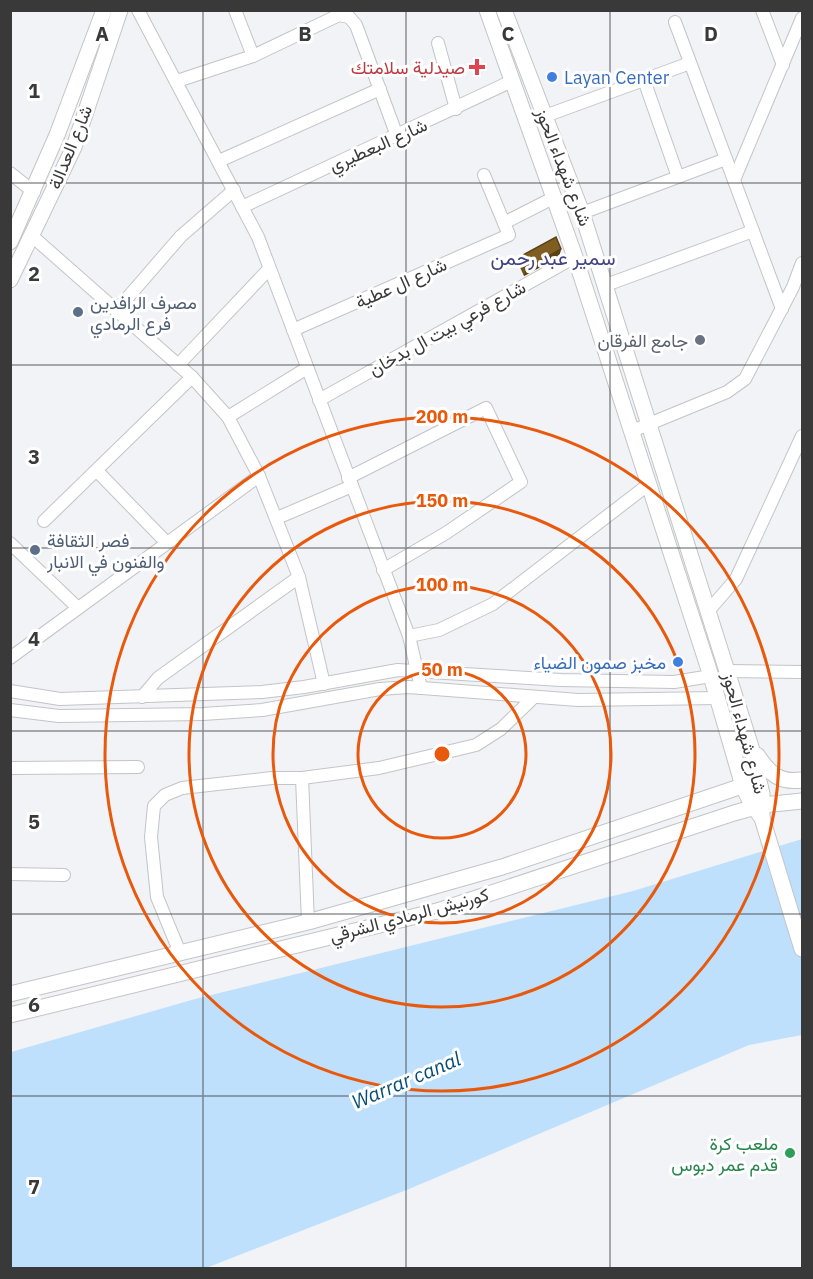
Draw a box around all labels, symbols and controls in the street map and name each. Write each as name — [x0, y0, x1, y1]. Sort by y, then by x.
text: A — [95, 20, 109, 47]
text: B — [298, 20, 312, 47]
text: C — [501, 20, 515, 47]
text: D — [704, 20, 718, 47]
place label: صيدلية سلامتك — [351, 56, 465, 79]
marker: صيدلية سلامتك — [470, 60, 484, 74]
place label: Layan Center — [564, 66, 670, 89]
marker: Layan Center — [545, 70, 559, 84]
text: 1 — [28, 77, 40, 104]
street label: شارع العدالة — [43, 102, 98, 193]
street label: شارع شهداء الحوز — [530, 104, 597, 230]
street label: شارع البعطيري — [325, 113, 432, 181]
district label: سمير عبد رحمن — [491, 244, 615, 271]
street label: شارع ال عطية — [352, 253, 451, 314]
text: 2 — [28, 260, 40, 287]
street label: شارع فرعي بيت ال بدخان — [364, 275, 532, 384]
place label: مصرف الرافدين فرع الرمادي — [90, 291, 197, 339]
marker: مصرف الرافدين فرع الرمادي — [71, 305, 85, 319]
place label: جامع الفرقان — [597, 329, 688, 353]
marker: جامع الفرقان — [693, 333, 707, 347]
text: 200 m — [416, 405, 468, 428]
text: 3 — [28, 443, 40, 470]
text: 150 m — [416, 489, 468, 512]
place label: فصر الثقافة والفنون في الانبار — [46, 529, 165, 577]
marker: فصر الثقافة والفنون في الانبار — [28, 543, 42, 557]
text: 100 m — [416, 573, 468, 596]
text: 4 — [28, 625, 40, 652]
place label: مخبز صمون الضياء — [534, 651, 666, 674]
marker: مخبز صمون الضياء — [671, 655, 685, 669]
text: 50 m — [421, 658, 463, 681]
street label: شارع شهداء الحوز — [717, 669, 772, 796]
centre of rings — [432, 744, 452, 764]
text: 5 — [28, 808, 40, 835]
street label: كورنيش الرمادي الشرقي — [327, 883, 492, 951]
text: 6 — [28, 991, 40, 1018]
water label: Warrar canal — [347, 1045, 465, 1115]
place label: ملعب كرة قدم عمر دبوس — [671, 1132, 778, 1177]
marker: ملعب كرة قدم عمر دبوس — [783, 1146, 797, 1160]
text: 7 — [28, 1173, 40, 1200]

